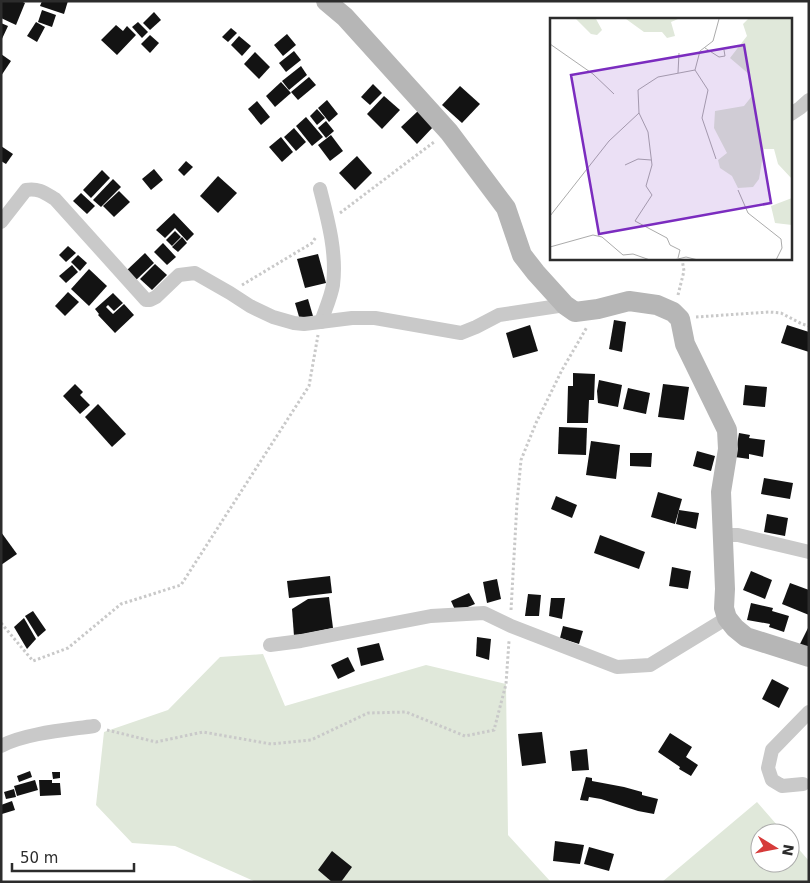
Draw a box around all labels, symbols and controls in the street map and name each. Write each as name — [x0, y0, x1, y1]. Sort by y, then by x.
inset map — [550, 18, 792, 260]
north arrow — [750, 823, 800, 873]
scale bar — [12, 840, 135, 872]
text: N — [779, 843, 797, 857]
text: 50 m — [20, 849, 58, 867]

